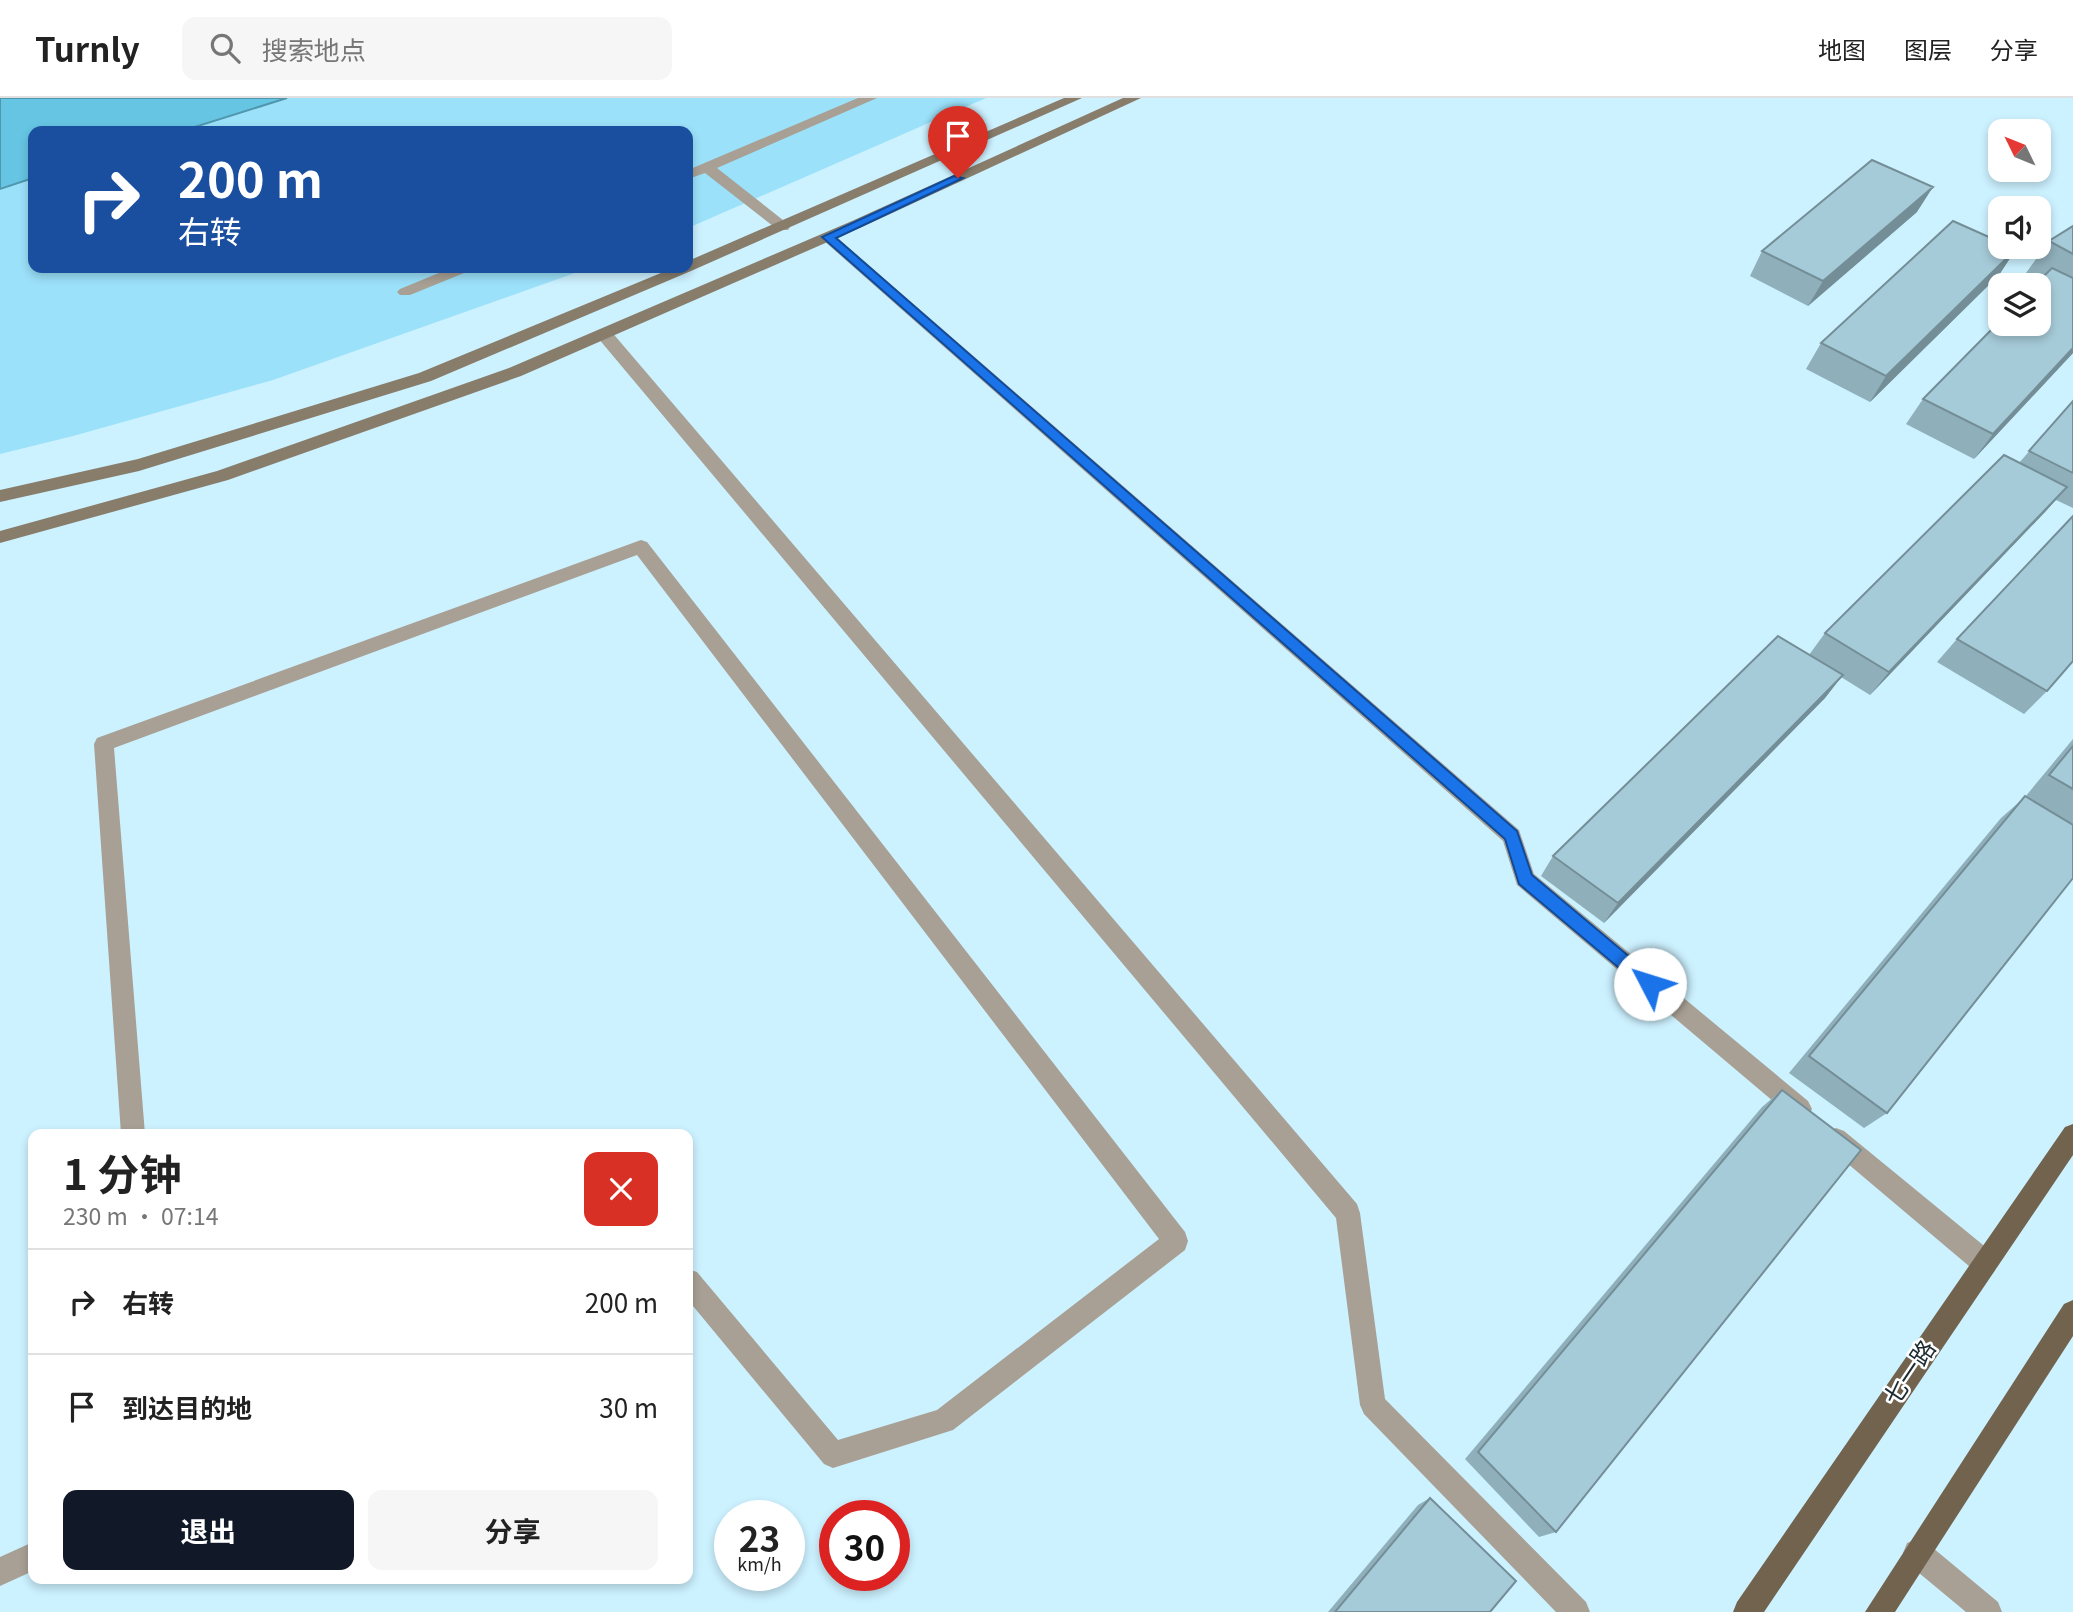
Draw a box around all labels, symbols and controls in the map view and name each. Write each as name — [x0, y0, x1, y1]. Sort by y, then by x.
search box — [182, 17, 672, 80]
text: Turnly — [35, 24, 140, 72]
icon: search — [206, 29, 244, 67]
text: 搜索地点 — [262, 30, 366, 67]
text: 地图 — [1818, 31, 1866, 66]
text: 图层 — [1904, 31, 1952, 66]
text: 分享 — [1990, 31, 2038, 66]
pin — [928, 106, 988, 178]
icon: arrive — [939, 117, 977, 155]
north arrow — [1988, 119, 2051, 182]
map controls — [1988, 119, 2051, 336]
text: 200 m — [178, 141, 323, 212]
icon: right — [63, 154, 154, 245]
button: sound — [1988, 196, 2051, 259]
text: 右转 — [178, 207, 242, 253]
button: layers — [1988, 273, 2051, 336]
position arrow — [1613, 947, 1687, 1021]
text: 1 分钟 — [63, 1141, 181, 1202]
button: close — [584, 1152, 658, 1226]
text: 230 m · 07:14 — [63, 1198, 219, 1232]
icon: right — [63, 1283, 101, 1321]
text: 右转 — [122, 1283, 174, 1320]
text: 200 m — [585, 1283, 658, 1320]
street label: 七一路 — [1873, 1332, 1943, 1411]
icon: arrive — [63, 1388, 101, 1426]
text: 到达目的地 — [122, 1388, 252, 1425]
text: 30 m — [599, 1388, 658, 1425]
button: 退出 — [63, 1490, 354, 1570]
button: 分享 — [368, 1490, 658, 1570]
speed limit sign: 30 — [819, 1500, 910, 1591]
text: 23 — [739, 1511, 780, 1562]
text: km/h — [737, 1550, 782, 1576]

